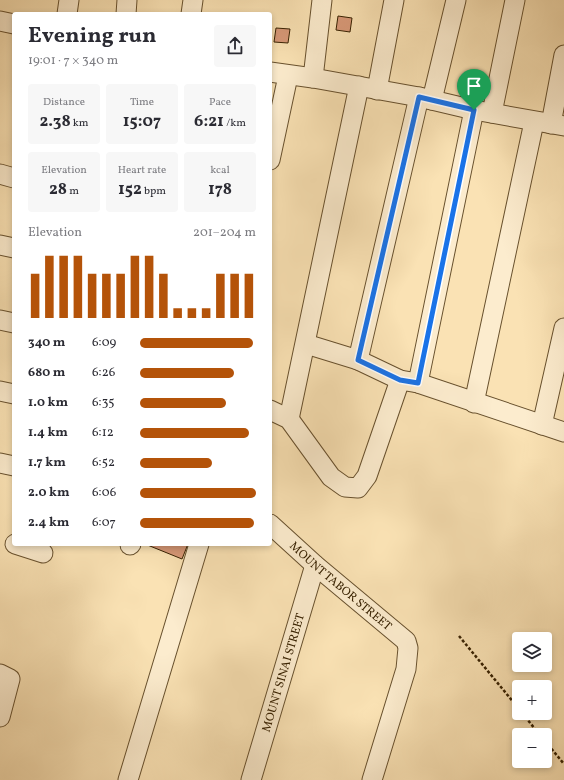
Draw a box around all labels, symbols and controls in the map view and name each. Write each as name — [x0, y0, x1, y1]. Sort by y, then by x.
text: Evening run — [28, 21, 157, 52]
button: share — [214, 25, 256, 67]
text: 19:01 · 7 × 340 m — [28, 52, 118, 70]
pin — [457, 69, 491, 110]
icon: arrive — [463, 75, 485, 97]
text: Distance — [43, 95, 85, 110]
text: Time — [130, 95, 154, 110]
text: Pace — [209, 95, 231, 110]
text: 2.38 — [39, 110, 71, 133]
text: 15:07 — [123, 110, 161, 133]
text: 6:21 — [194, 110, 224, 133]
text: km — [71, 116, 89, 131]
text: /km — [224, 116, 246, 131]
text: Elevation — [41, 163, 87, 178]
text: Heart rate — [118, 163, 166, 178]
text: kcal — [210, 163, 230, 178]
text: 28 — [49, 178, 67, 201]
text: 152 — [118, 178, 142, 201]
text: 178 — [208, 178, 232, 201]
text: m — [67, 184, 79, 199]
text: bpm — [142, 184, 166, 199]
text: Elevation — [28, 224, 82, 242]
text: 201–204 m — [193, 224, 256, 242]
text: 340 m — [28, 334, 65, 352]
text: 6:09 — [92, 334, 116, 352]
text: 680 m — [28, 364, 65, 382]
text: 6:26 — [92, 364, 115, 382]
text: 1.0 km — [28, 394, 68, 412]
text: 6:35 — [92, 394, 115, 412]
text: 1.4 km — [28, 424, 68, 442]
text: 6:12 — [92, 424, 114, 442]
text: 1.7 km — [28, 454, 66, 472]
text: 6:52 — [92, 454, 115, 472]
text: 2.0 km — [28, 484, 70, 502]
text: 6:06 — [92, 484, 116, 502]
text: 2.4 km — [28, 514, 69, 532]
text: 6:07 — [92, 514, 116, 532]
street label: MOUNT TABOR STREET — [286, 539, 395, 635]
street label: MOUNT SINAI STREET — [259, 612, 309, 734]
map controls — [512, 632, 552, 768]
button: layers — [512, 632, 552, 672]
button: + — [512, 680, 552, 720]
button: − — [512, 728, 552, 768]

